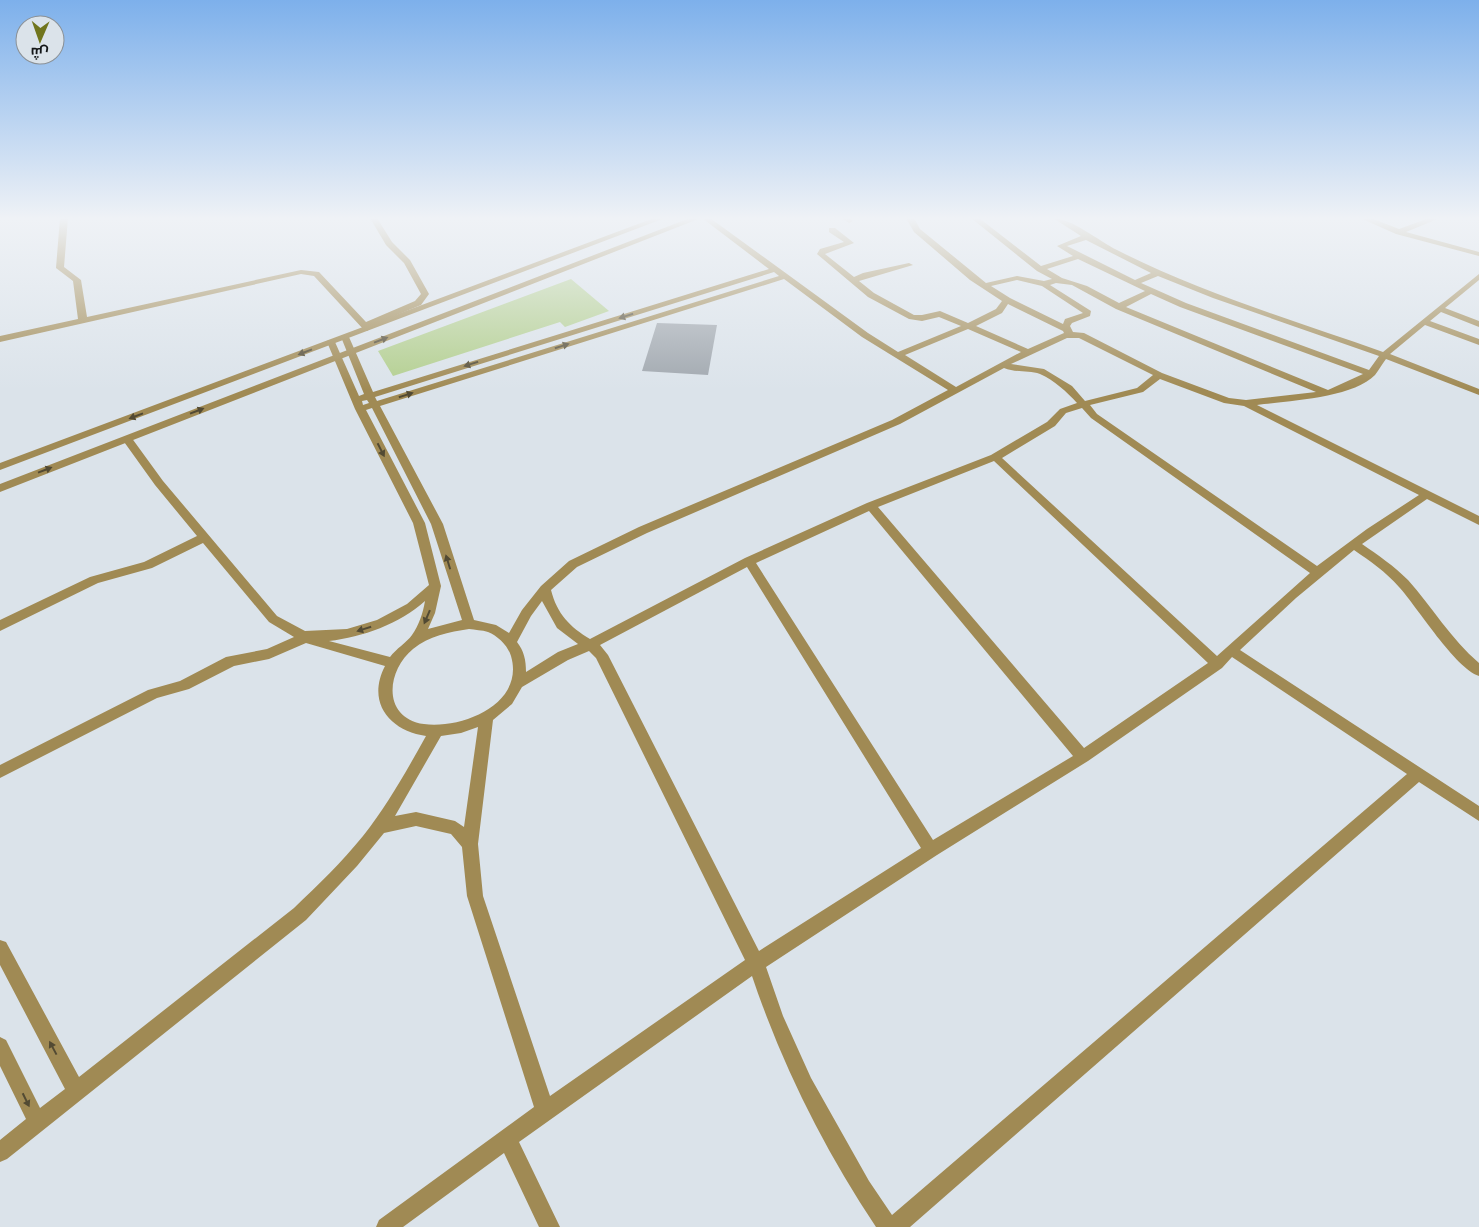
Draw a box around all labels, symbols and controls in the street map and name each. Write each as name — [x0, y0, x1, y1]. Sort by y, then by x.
north arrow — [15, 15, 65, 65]
text: ش — [30, 43, 49, 63]
one-way arrow — [619, 312, 634, 320]
one-way arrow — [374, 336, 389, 344]
one-way arrow — [554, 342, 569, 350]
one-way arrow — [297, 348, 312, 356]
one-way arrow — [464, 361, 479, 368]
one-way arrow — [399, 390, 414, 398]
one-way arrow — [190, 407, 204, 415]
one-way arrow — [128, 412, 143, 420]
one-way arrow — [377, 442, 385, 457]
one-way arrow — [38, 466, 53, 473]
one-way arrow — [443, 554, 451, 569]
one-way arrow — [423, 610, 431, 624]
one-way arrow — [356, 626, 371, 634]
one-way arrow — [49, 1041, 57, 1055]
one-way arrow — [22, 1092, 30, 1107]

